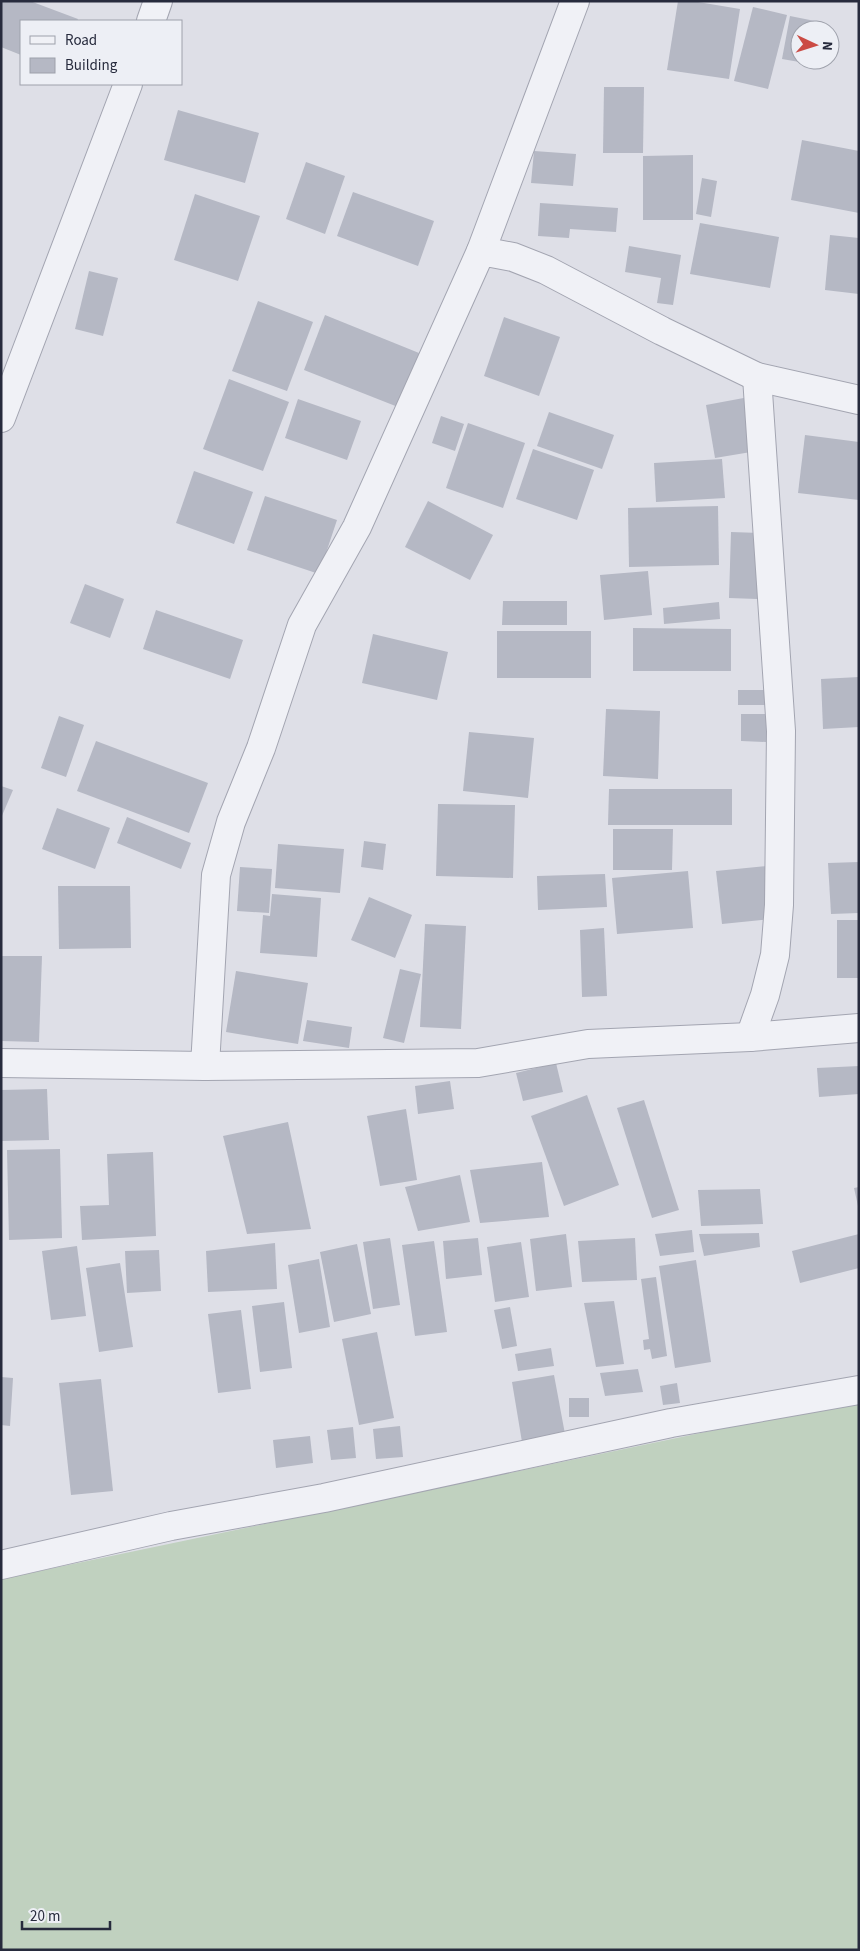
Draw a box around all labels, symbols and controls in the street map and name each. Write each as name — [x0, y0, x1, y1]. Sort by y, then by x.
legend — [20, 20, 182, 85]
north arrow — [790, 20, 840, 70]
text: Road — [65, 30, 97, 51]
text: N — [817, 40, 837, 51]
text: Building — [65, 55, 118, 76]
scale bar — [22, 1898, 110, 1930]
text: 20 m — [30, 1906, 60, 1927]

